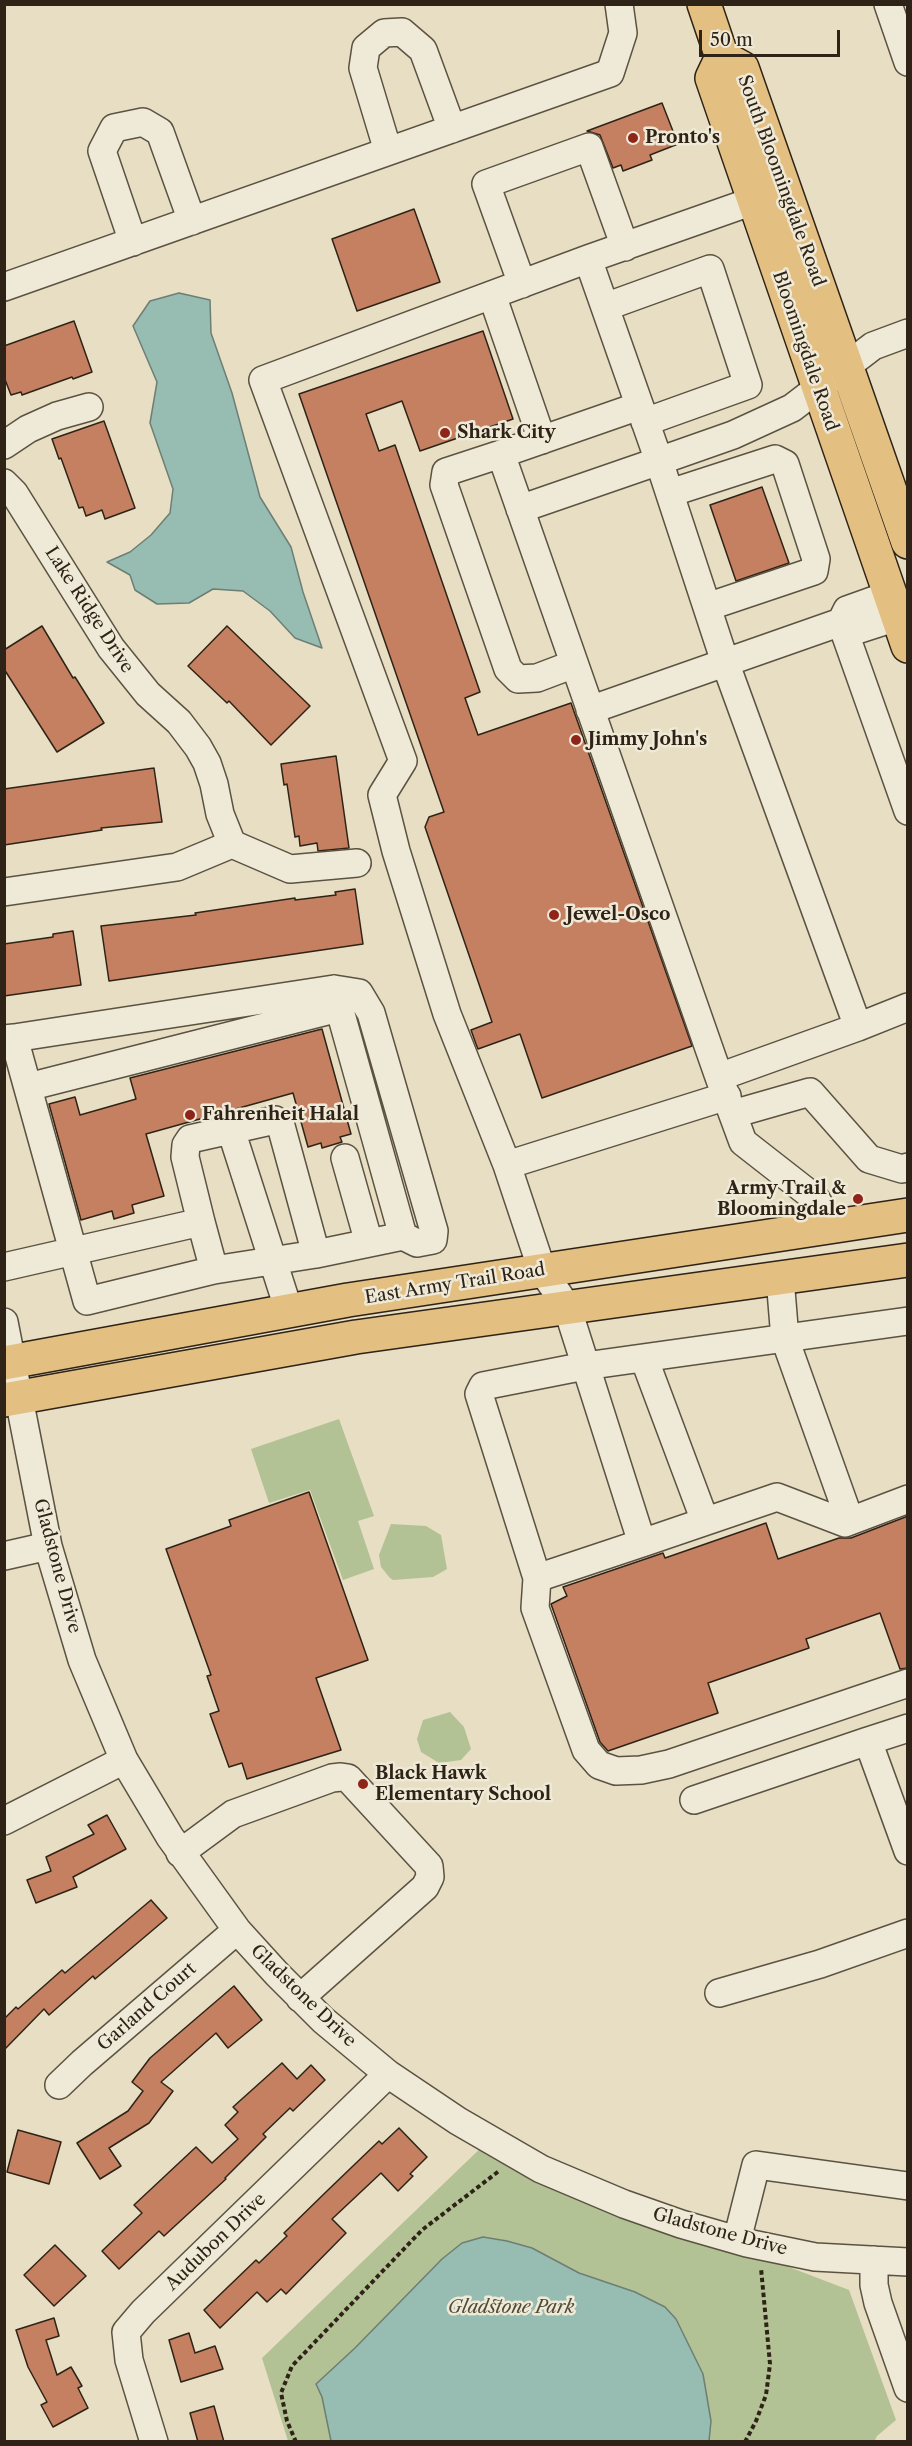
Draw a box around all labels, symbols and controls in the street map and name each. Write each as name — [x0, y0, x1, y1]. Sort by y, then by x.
scale bar — [702, 18, 843, 56]
text: 50 m — [710, 29, 753, 51]
street label: South Bloomingdale Road — [733, 72, 829, 290]
place label: Pronto's — [645, 127, 720, 149]
marker: Pronto's — [626, 131, 640, 145]
street label: Bloomingdale Road — [767, 268, 843, 434]
place label: Shark City — [457, 422, 556, 444]
marker: Shark City — [438, 426, 452, 440]
street label: Lake Ridge Drive — [40, 543, 138, 677]
place label: Jimmy John's — [588, 729, 707, 751]
marker: Jimmy John's — [569, 733, 583, 747]
place label: Jewel-Osco — [566, 904, 670, 926]
marker: Jewel-Osco — [547, 908, 561, 922]
place label: Fahrenheit Halal — [202, 1104, 359, 1126]
marker: Fahrenheit Halal — [183, 1108, 197, 1122]
place label: Army Trail & Bloomingdale — [717, 1178, 846, 1220]
marker: Army Trail & Bloomingdale — [851, 1192, 865, 1206]
street label: East Army Trail Road — [363, 1259, 547, 1309]
street label: Gladstone Drive — [29, 1496, 85, 1636]
place label: Black Hawk Elementary School — [375, 1763, 551, 1806]
marker: Black Hawk Elementary School — [356, 1777, 370, 1791]
street label: Gladstone Drive — [246, 1940, 360, 2052]
street label: Garland Court — [93, 1958, 201, 2056]
street label: Audubon Drive — [161, 2189, 271, 2295]
street label: Gladstone Drive — [650, 2204, 790, 2260]
park label: Gladstone Park — [448, 2297, 574, 2319]

